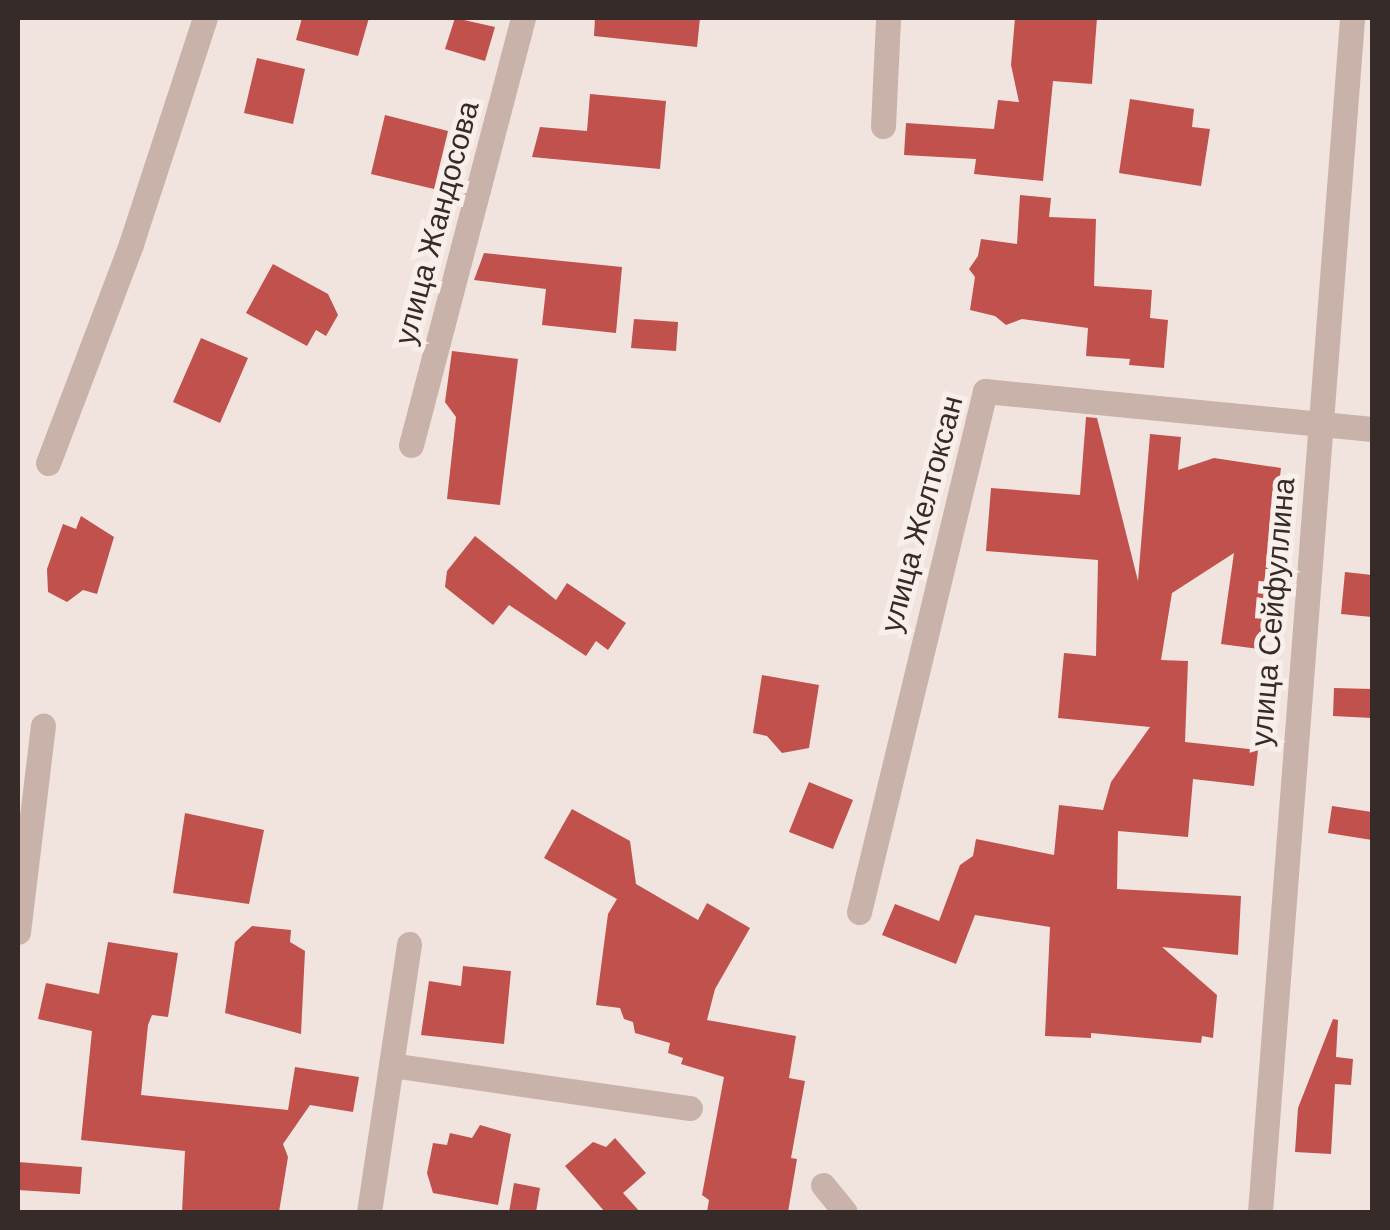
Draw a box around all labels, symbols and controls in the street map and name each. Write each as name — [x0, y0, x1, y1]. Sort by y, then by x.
street label: улица Жандосова — [387, 97, 487, 349]
street label: улица Желтоксан — [873, 392, 971, 636]
street label: улица Сейфуллина — [1243, 476, 1303, 748]

